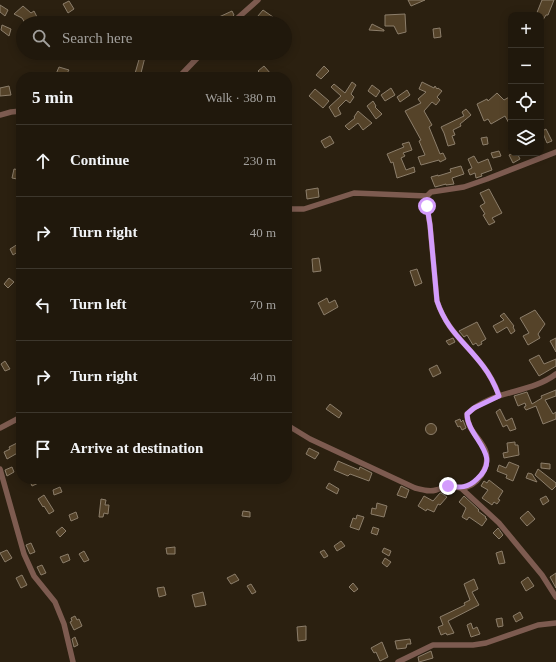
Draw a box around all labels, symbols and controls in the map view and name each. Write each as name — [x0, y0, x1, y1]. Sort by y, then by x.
map controls — [508, 12, 544, 156]
button: + — [508, 12, 544, 48]
search box — [16, 16, 292, 60]
icon: search — [30, 27, 52, 49]
text: Search here — [62, 30, 132, 46]
button: − — [508, 48, 544, 84]
button: locate — [508, 84, 544, 120]
text: 5 min — [32, 88, 73, 107]
text: Walk · 380 m — [205, 90, 276, 105]
button: layers — [508, 120, 544, 156]
icon: ahead — [32, 150, 54, 172]
text: Continue — [70, 152, 129, 168]
text: 230 m — [243, 153, 276, 168]
route start — [418, 197, 436, 215]
icon: right — [32, 222, 54, 244]
text: Turn right — [70, 224, 137, 240]
text: 40 m — [250, 225, 276, 240]
icon: left — [32, 294, 54, 316]
text: Turn left — [70, 296, 127, 312]
text: 70 m — [250, 297, 276, 312]
icon: right — [32, 366, 54, 388]
text: Turn right — [70, 368, 137, 384]
text: 40 m — [250, 369, 276, 384]
icon: arrive — [32, 438, 54, 460]
text: Arrive at destination — [70, 440, 203, 456]
route end — [439, 477, 457, 495]

